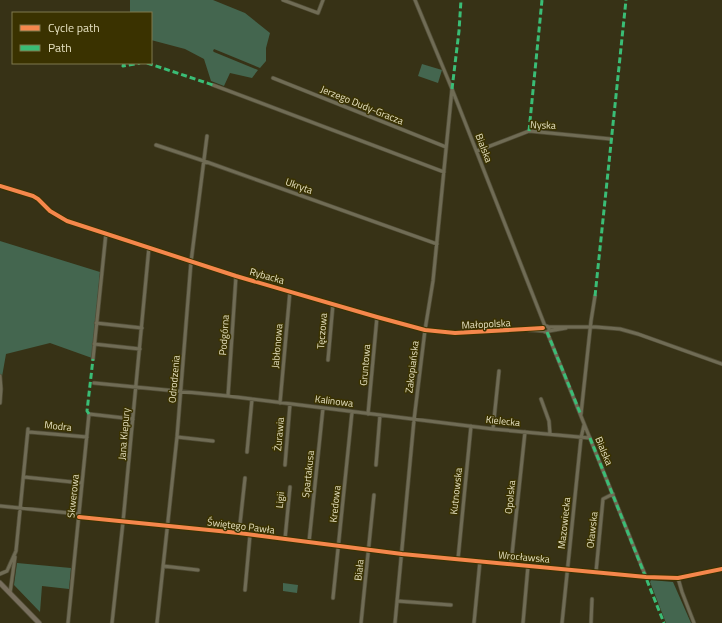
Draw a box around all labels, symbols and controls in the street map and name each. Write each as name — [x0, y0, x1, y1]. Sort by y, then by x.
legend — [12, 12, 152, 64]
text: Cycle path — [48, 18, 100, 37]
text: Path — [48, 38, 72, 57]
street label: Jerzego Dudy-Gracza — [318, 82, 406, 128]
street label: Nyska — [530, 117, 556, 133]
street label: Bialska — [472, 131, 496, 165]
street label: Ukryta — [283, 174, 315, 198]
street label: Rybacka — [248, 264, 286, 288]
street label: Tęczowa — [313, 312, 331, 350]
street label: Podgórna — [215, 314, 233, 356]
street label: Małopolska — [461, 315, 511, 333]
street label: Jabłonowa — [268, 323, 286, 369]
street label: Zakopiańska — [401, 340, 423, 394]
street label: Gruntowa — [356, 344, 374, 386]
street label: Odrodzenia — [164, 354, 184, 404]
street label: Kalinowa — [314, 391, 354, 411]
street label: Jana Kiepury — [114, 407, 134, 461]
street label: Kielecka — [485, 412, 521, 430]
street label: Żurawia — [270, 416, 288, 452]
street label: Modra — [44, 417, 72, 435]
street label: Bialska — [591, 434, 617, 468]
street label: Spartakusa — [298, 450, 318, 498]
street label: Kutnowska — [446, 467, 466, 515]
street label: Skwerowa — [63, 473, 83, 519]
street label: Opolska — [501, 479, 519, 515]
street label: Kredowa — [326, 485, 344, 523]
street label: Ligii — [272, 491, 288, 509]
street label: Mazowiecka — [554, 496, 574, 550]
street label: Oławska — [583, 511, 601, 549]
street label: Świętego Pawła — [206, 514, 276, 538]
street label: Wrocławska — [498, 547, 550, 567]
street label: Biała — [350, 559, 368, 581]

